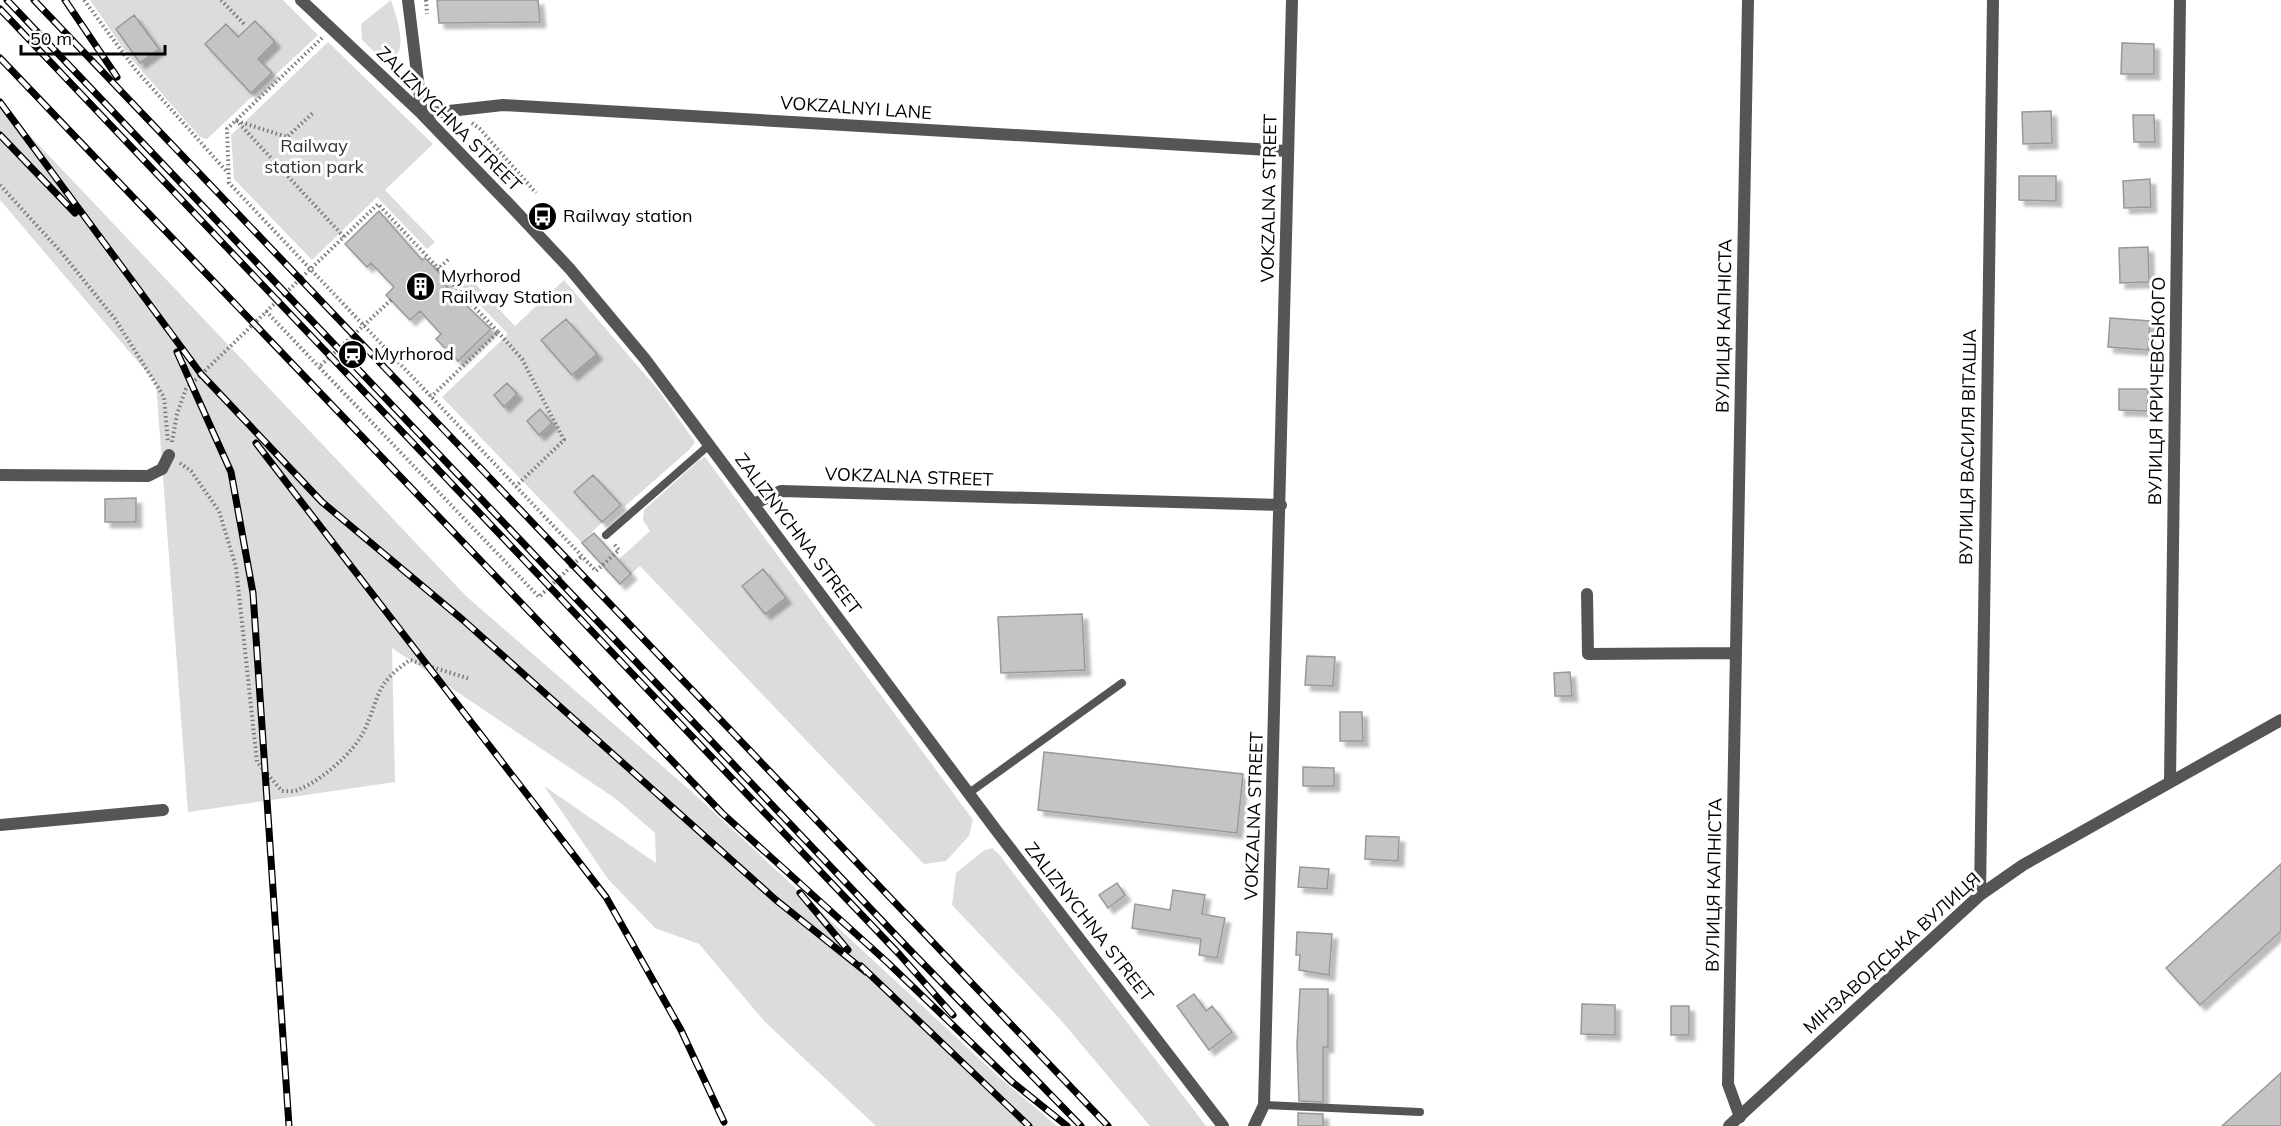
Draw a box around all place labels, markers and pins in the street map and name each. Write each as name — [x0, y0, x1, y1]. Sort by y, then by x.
bus stop icon: Railway station — [526, 200, 558, 232]
place label: Railway station — [563, 204, 693, 227]
place label: Myrhorod Railway Station — [441, 264, 573, 308]
building icon: Myrhorod Railway Station — [404, 270, 436, 302]
station icon: Myrhorod — [337, 338, 369, 370]
place label: Myrhorod — [374, 342, 454, 365]

